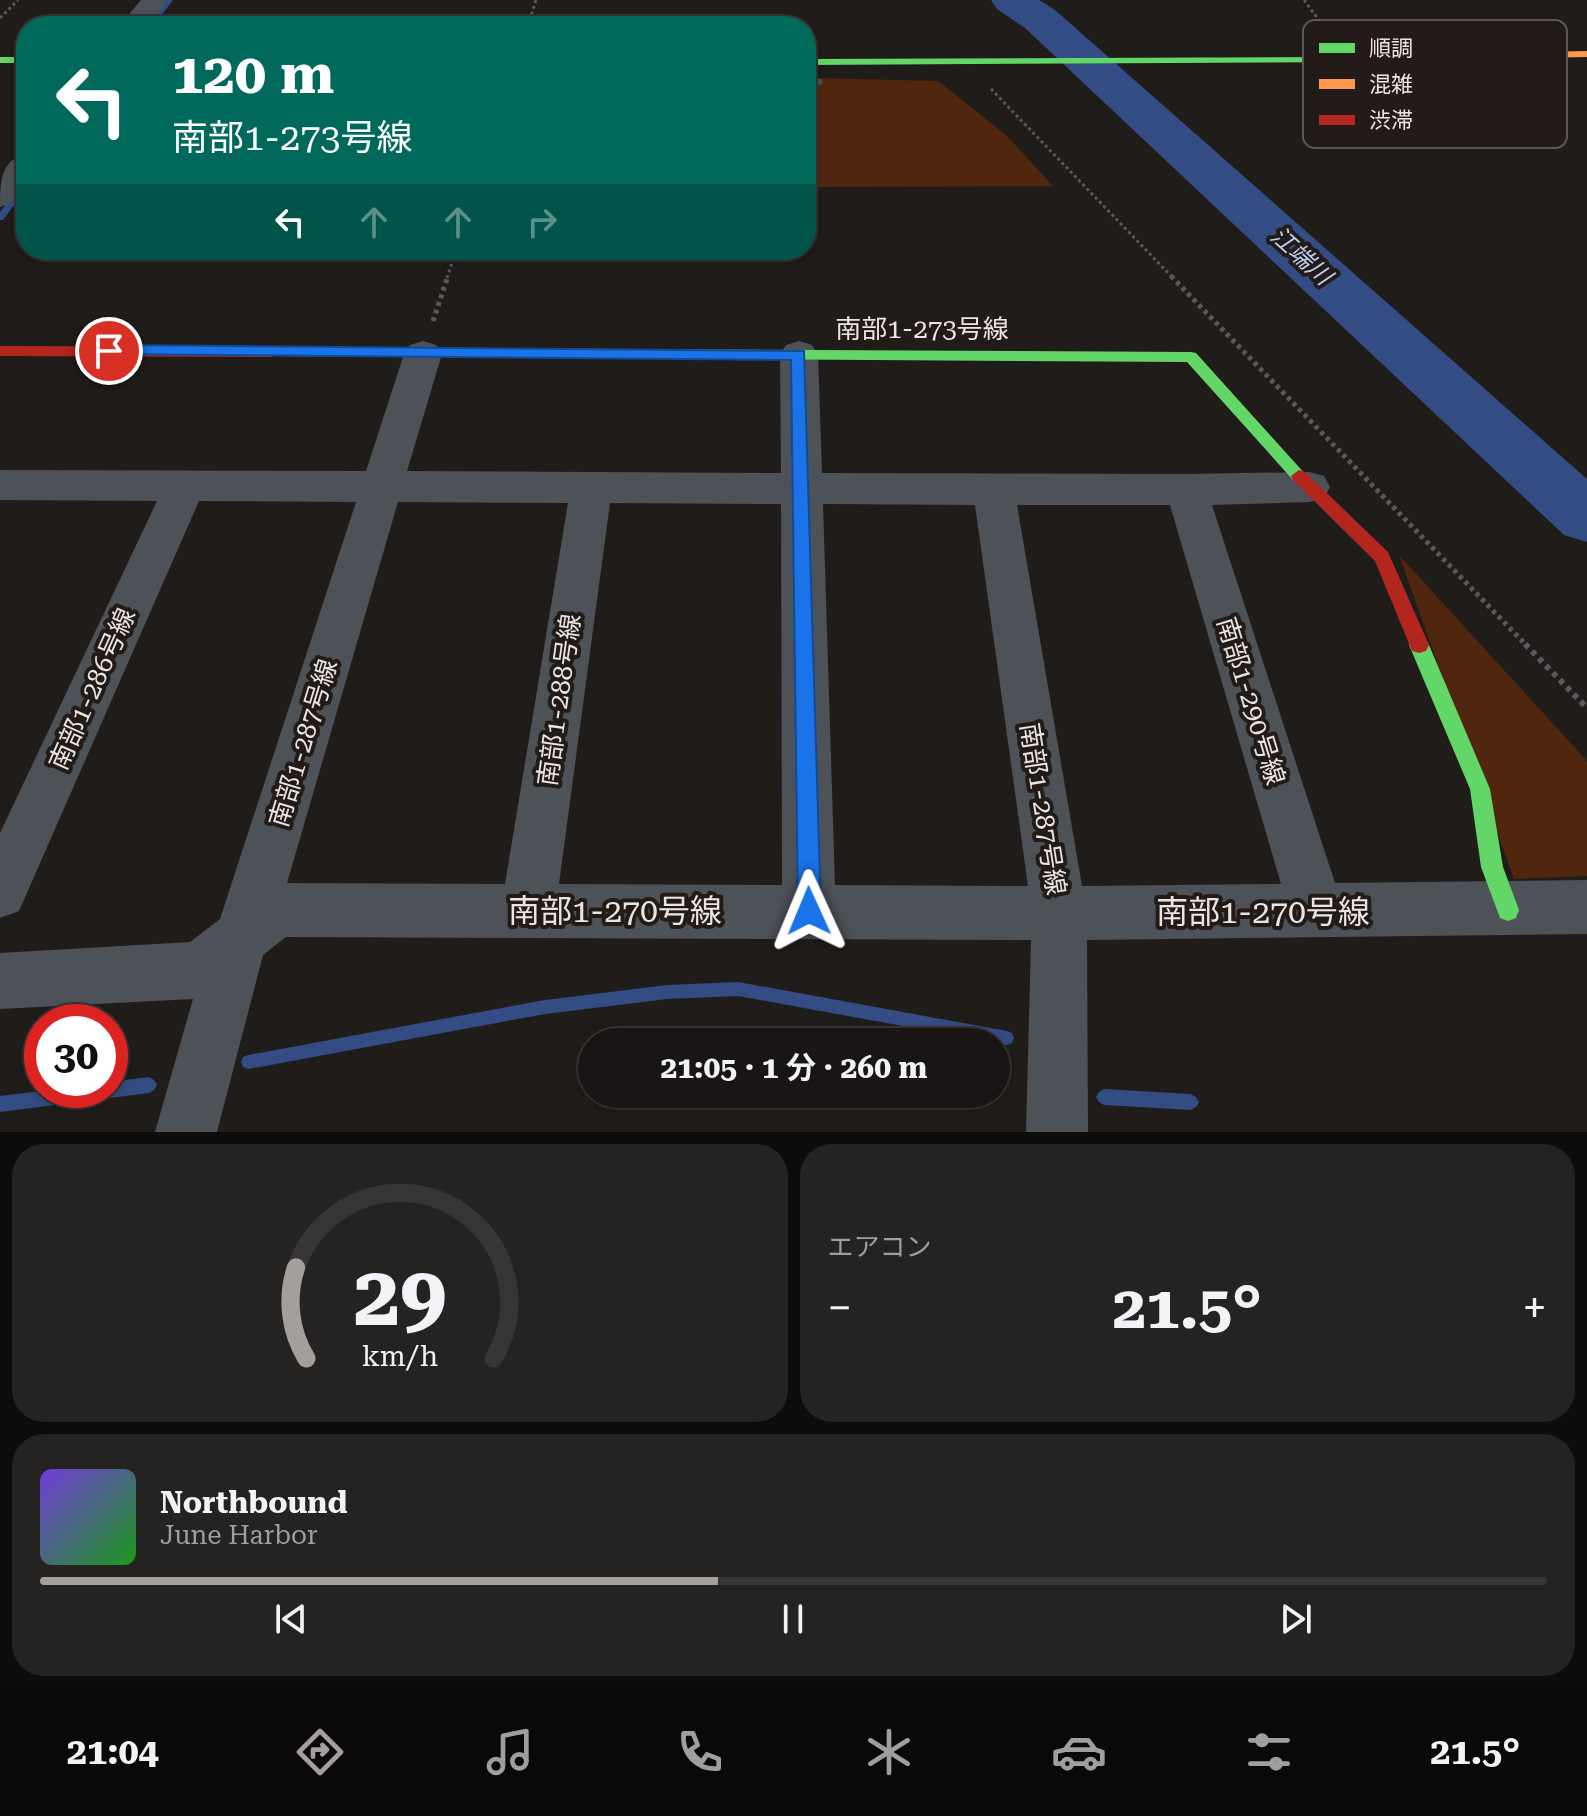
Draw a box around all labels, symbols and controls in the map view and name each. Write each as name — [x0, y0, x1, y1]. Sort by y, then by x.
legend — [1303, 20, 1567, 148]
text: 順調 — [1369, 36, 1413, 61]
text: 120 m — [172, 41, 334, 107]
icon: left — [40, 48, 144, 152]
text: 混雑 — [1369, 72, 1413, 97]
text: 渋滞 — [1369, 108, 1413, 133]
text: 南部1-273号線 — [172, 117, 413, 159]
icon: left — [268, 200, 312, 244]
icon: ahead — [352, 200, 396, 244]
icon: ahead — [436, 200, 480, 244]
icon: right — [520, 200, 564, 244]
water label: 江端川 — [1265, 222, 1339, 293]
street label: 南部1-273号線 — [835, 314, 1009, 344]
pin — [75, 317, 143, 385]
icon: arrive — [87, 329, 131, 373]
street label: 南部1-286号線 — [43, 604, 141, 774]
street label: 南部1-288号線 — [532, 612, 586, 788]
street label: 南部1-290号線 — [1211, 614, 1291, 788]
street label: 南部1-287号線 — [263, 656, 343, 830]
street label: 南部1-287号線 — [1015, 721, 1071, 897]
position arrow — [767, 869, 851, 953]
street label: 南部1-270号線 — [508, 892, 722, 930]
street label: 南部1-270号線 — [1156, 893, 1370, 931]
speed limit sign: 30 — [24, 1004, 128, 1108]
text: 21:05 · 1 分 · 260 m — [661, 1050, 927, 1085]
text: エアコン — [828, 1232, 932, 1262]
text: 29 — [353, 1248, 446, 1345]
text: 21.5° — [1112, 1272, 1262, 1343]
text: − — [828, 1282, 852, 1334]
text: + — [1522, 1282, 1547, 1334]
text: km/h — [361, 1339, 438, 1373]
text: Northbound — [160, 1485, 348, 1520]
text: June Harbor — [160, 1520, 318, 1550]
icon: previous — [269, 1597, 313, 1641]
icon: pause — [771, 1597, 815, 1641]
icon: next — [1274, 1597, 1318, 1641]
icon: directions — [292, 1724, 348, 1780]
icon: music — [482, 1724, 538, 1780]
icon: phone — [672, 1724, 728, 1780]
icon: climate — [861, 1724, 917, 1780]
icon: car — [1051, 1724, 1107, 1780]
icon: filters — [1241, 1724, 1297, 1780]
text: 21:04 — [67, 1731, 159, 1773]
text: 21.5° — [1430, 1731, 1520, 1773]

